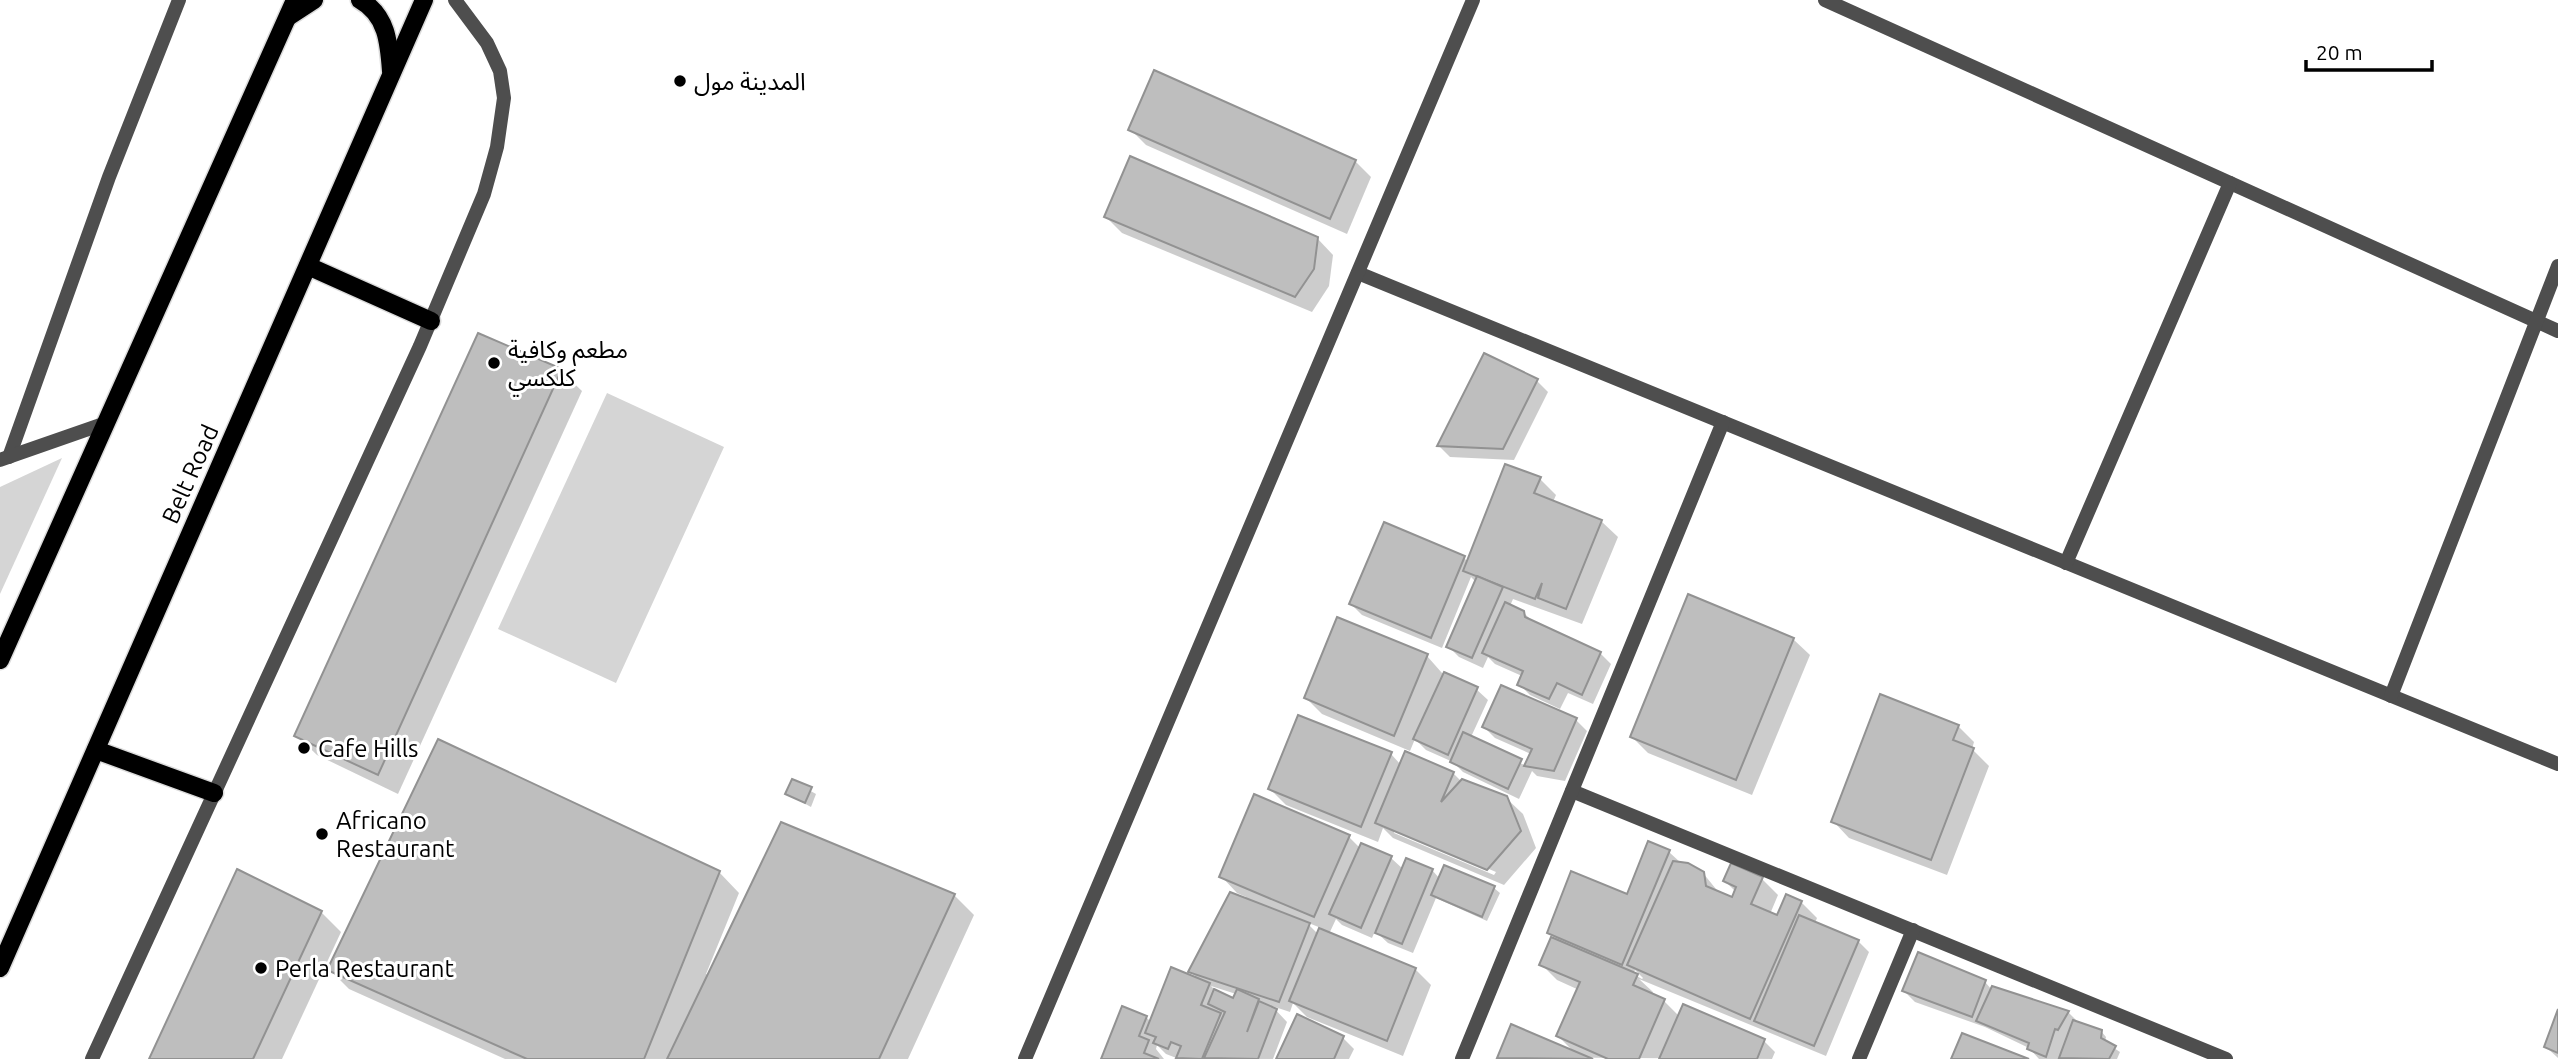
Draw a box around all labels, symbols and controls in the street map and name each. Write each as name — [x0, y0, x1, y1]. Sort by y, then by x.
scale bar — [2306, 28, 2432, 72]
text: 20 m — [2316, 40, 2363, 64]
place label: المدينة مول — [694, 68, 806, 96]
marker: المدينة مول — [672, 73, 688, 89]
place label: مطعم وكافية كلكسي — [508, 336, 628, 396]
marker: مطعم وكافية كلكسي — [486, 355, 502, 371]
street label: Belt Road — [156, 421, 224, 527]
place label: Cafe Hills — [318, 735, 419, 762]
marker: Cafe Hills — [296, 740, 312, 756]
place label: Africano Restaurant — [336, 807, 455, 862]
marker: Africano Restaurant — [314, 826, 330, 842]
place label: Perla Restaurant — [275, 955, 454, 982]
marker: Perla Restaurant — [253, 960, 269, 976]

